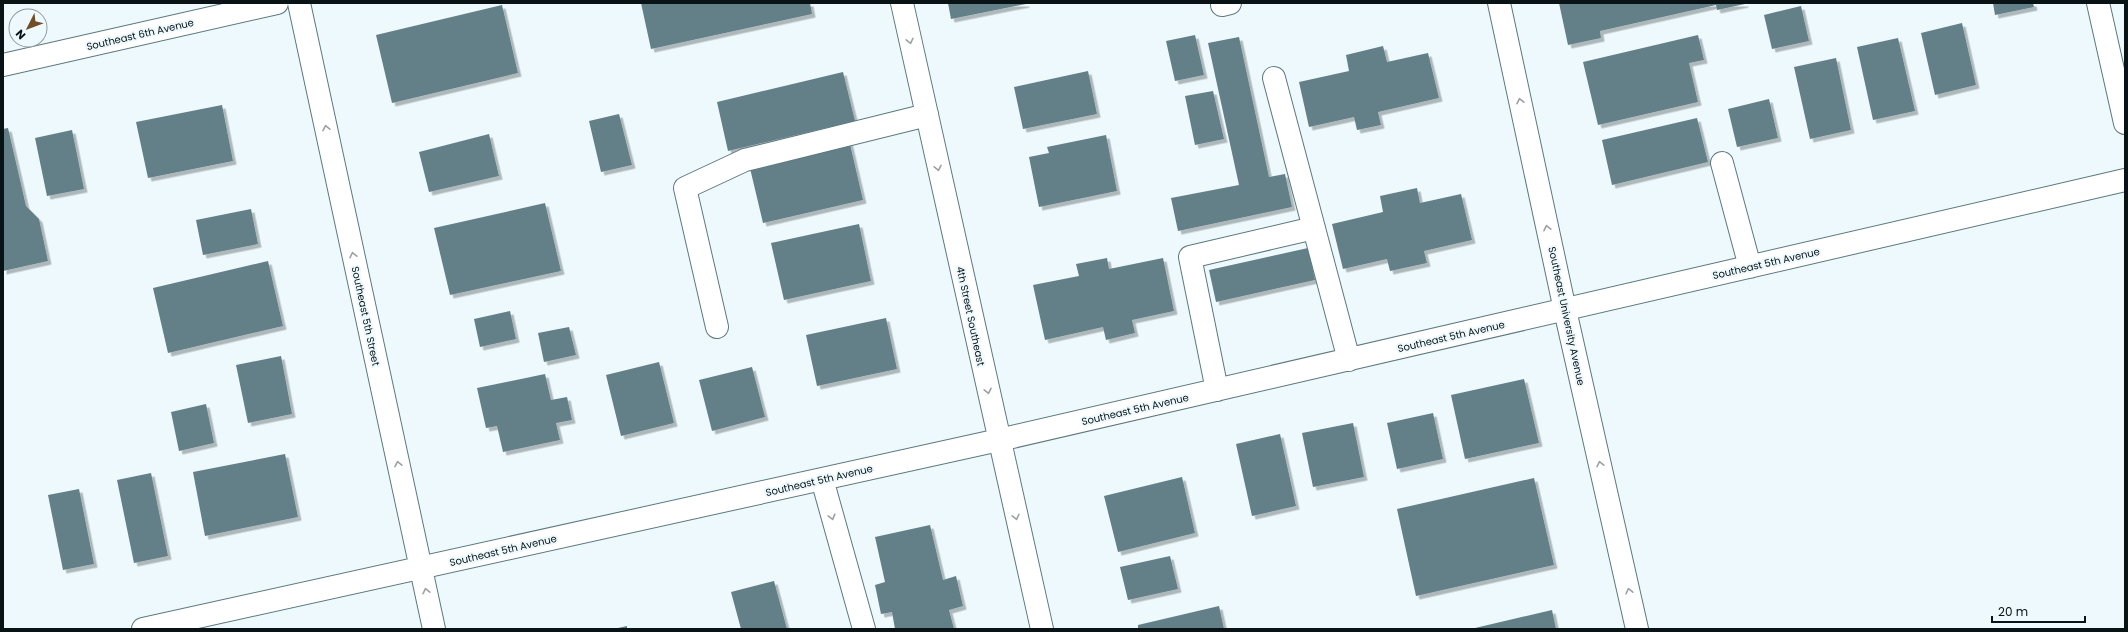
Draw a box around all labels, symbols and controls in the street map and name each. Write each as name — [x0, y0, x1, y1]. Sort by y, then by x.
north arrow — [8, 8, 48, 48]
street label: Southeast 6th Avenue — [85, 15, 195, 54]
text: N — [12, 26, 29, 43]
one-way arrow — [906, 38, 914, 44]
one-way arrow — [1516, 98, 1525, 104]
one-way arrow — [322, 125, 330, 131]
one-way arrow — [934, 165, 942, 171]
one-way arrow — [1544, 225, 1552, 231]
street label: Southeast 5th Avenue — [1711, 244, 1821, 283]
street label: Southeast University Avenue — [1544, 245, 1589, 387]
one-way arrow — [349, 252, 357, 258]
street label: Southeast 5th Street — [348, 265, 383, 368]
street label: 4th Street Southeast — [953, 265, 988, 368]
street label: Southeast 5th Avenue — [1396, 317, 1506, 356]
one-way arrow — [983, 387, 991, 394]
street label: Southeast 5th Avenue — [1080, 390, 1190, 429]
one-way arrow — [394, 461, 402, 467]
street label: Southeast 5th Avenue — [764, 461, 874, 500]
one-way arrow — [1596, 461, 1605, 468]
one-way arrow — [828, 513, 836, 520]
one-way arrow — [1012, 514, 1020, 521]
street label: Southeast 5th Avenue — [448, 531, 558, 570]
one-way arrow — [422, 588, 430, 594]
one-way arrow — [1625, 588, 1633, 594]
scale bar — [1992, 598, 2085, 624]
text: 20 m — [1998, 603, 2028, 620]

